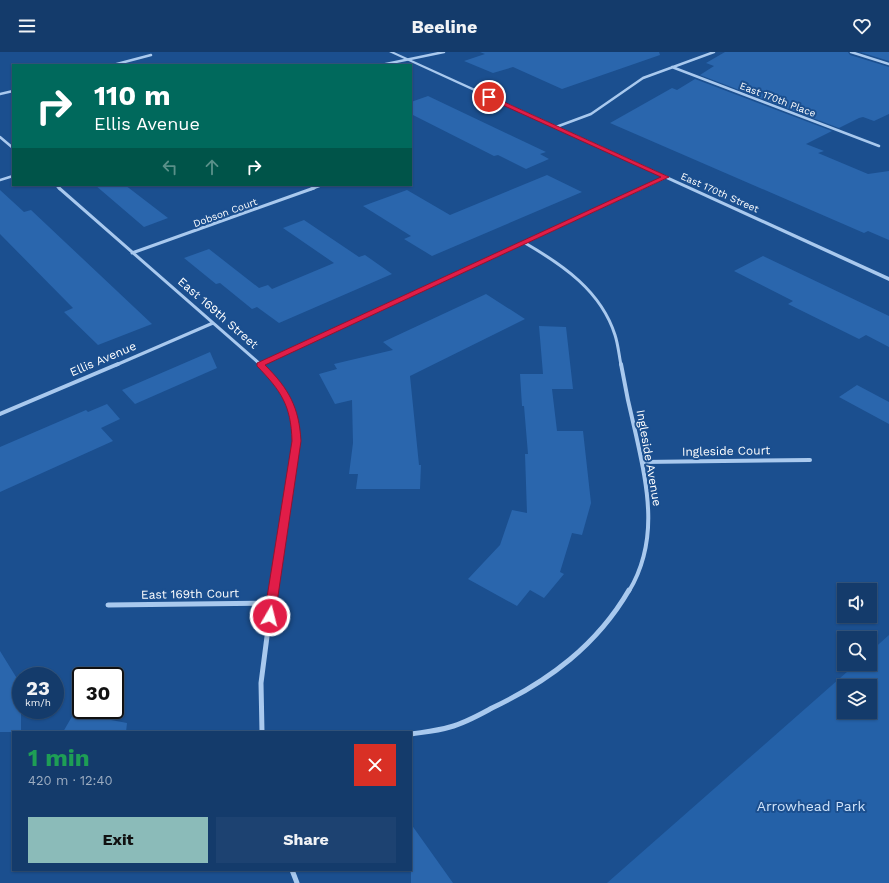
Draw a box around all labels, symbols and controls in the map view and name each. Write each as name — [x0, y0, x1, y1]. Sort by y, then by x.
icon: menu — [16, 15, 38, 37]
icon: heart — [851, 15, 873, 37]
text: Beeline — [412, 16, 477, 37]
text: 110 m — [94, 79, 171, 112]
icon: right — [28, 80, 80, 132]
pin — [472, 80, 506, 114]
street label: East 170th Place — [738, 80, 817, 119]
icon: arrive — [478, 86, 500, 108]
text: Ellis Avenue — [94, 113, 200, 134]
icon: left — [159, 156, 181, 178]
icon: ahead — [201, 156, 223, 178]
icon: right — [243, 156, 265, 178]
street label: East 170th Street — [679, 170, 761, 215]
street label: Dobson Court — [192, 196, 259, 229]
street label: East 169th Street — [175, 274, 261, 352]
street label: Ellis Avenue — [68, 339, 138, 379]
street label: Ingleside Avenue — [634, 409, 664, 508]
street label: Ingleside Court — [682, 443, 770, 459]
map controls — [837, 583, 877, 719]
button: sound — [837, 583, 877, 623]
street label: East 169th Court — [141, 586, 239, 602]
position arrow — [249, 595, 291, 637]
button: search — [837, 631, 877, 671]
speed limit sign: 30 — [72, 667, 124, 719]
text: 23 — [26, 676, 50, 700]
button: layers — [837, 679, 877, 719]
text: km/h — [25, 697, 51, 708]
text: 1 min — [28, 744, 90, 772]
button: close — [354, 744, 396, 786]
text: 420 m · 12:40 — [28, 773, 113, 788]
park label: Arrowhead Park — [757, 798, 865, 814]
button: Exit — [28, 817, 208, 863]
button: Share — [216, 817, 396, 863]

